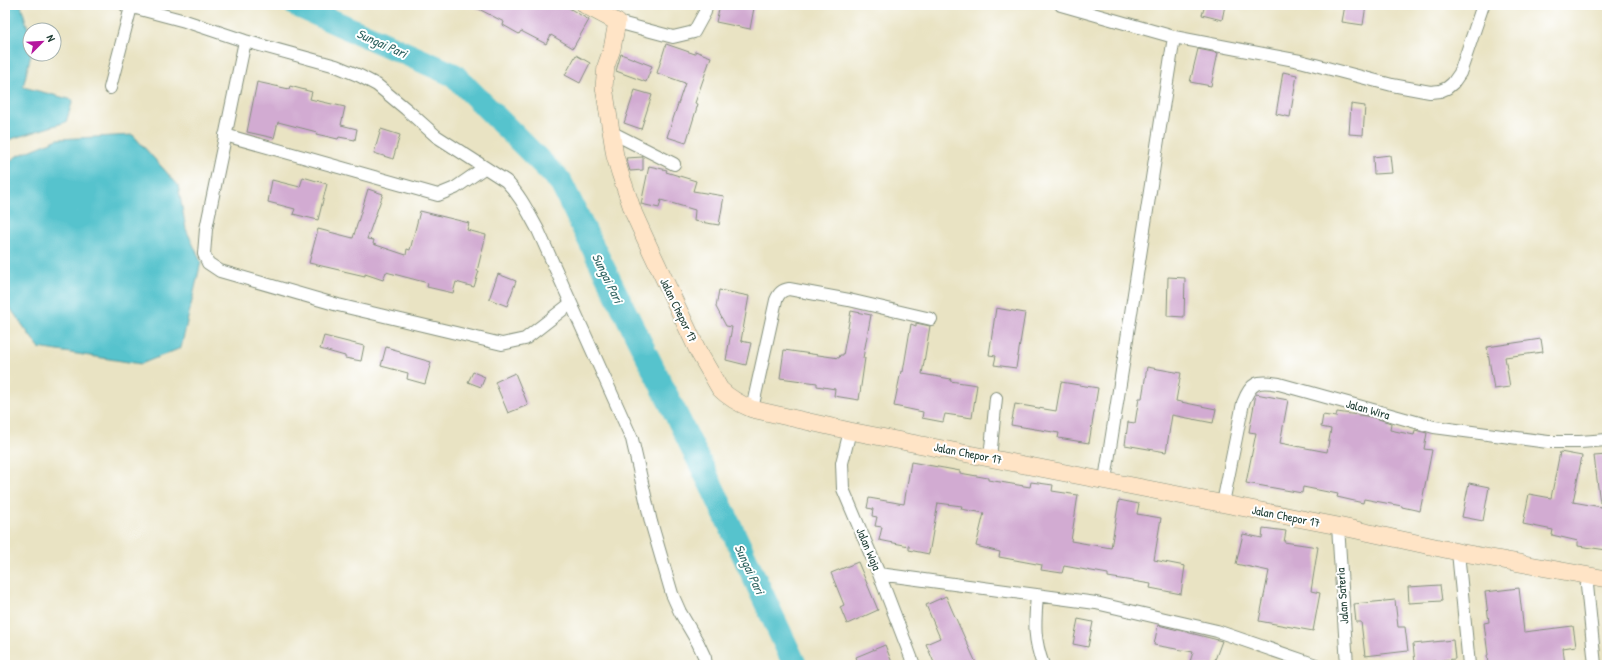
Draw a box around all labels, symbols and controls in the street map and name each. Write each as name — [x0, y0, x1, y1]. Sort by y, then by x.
north arrow — [22, 22, 62, 62]
water label: Sungai Pari — [354, 24, 411, 63]
text: N — [44, 32, 59, 44]
water label: Sungai Pari — [587, 250, 628, 307]
street label: Jalan Chepor 17 — [656, 275, 702, 345]
street label: Jalan Wira — [1344, 395, 1392, 423]
street label: Jalan Chepor 17 — [932, 438, 1004, 468]
street label: Jalan Chepor 17 — [1250, 501, 1322, 531]
street label: Jalan Waja — [852, 525, 886, 573]
water label: Sungai Pari — [730, 541, 770, 598]
street label: Jalan Sateria — [1332, 567, 1352, 625]

